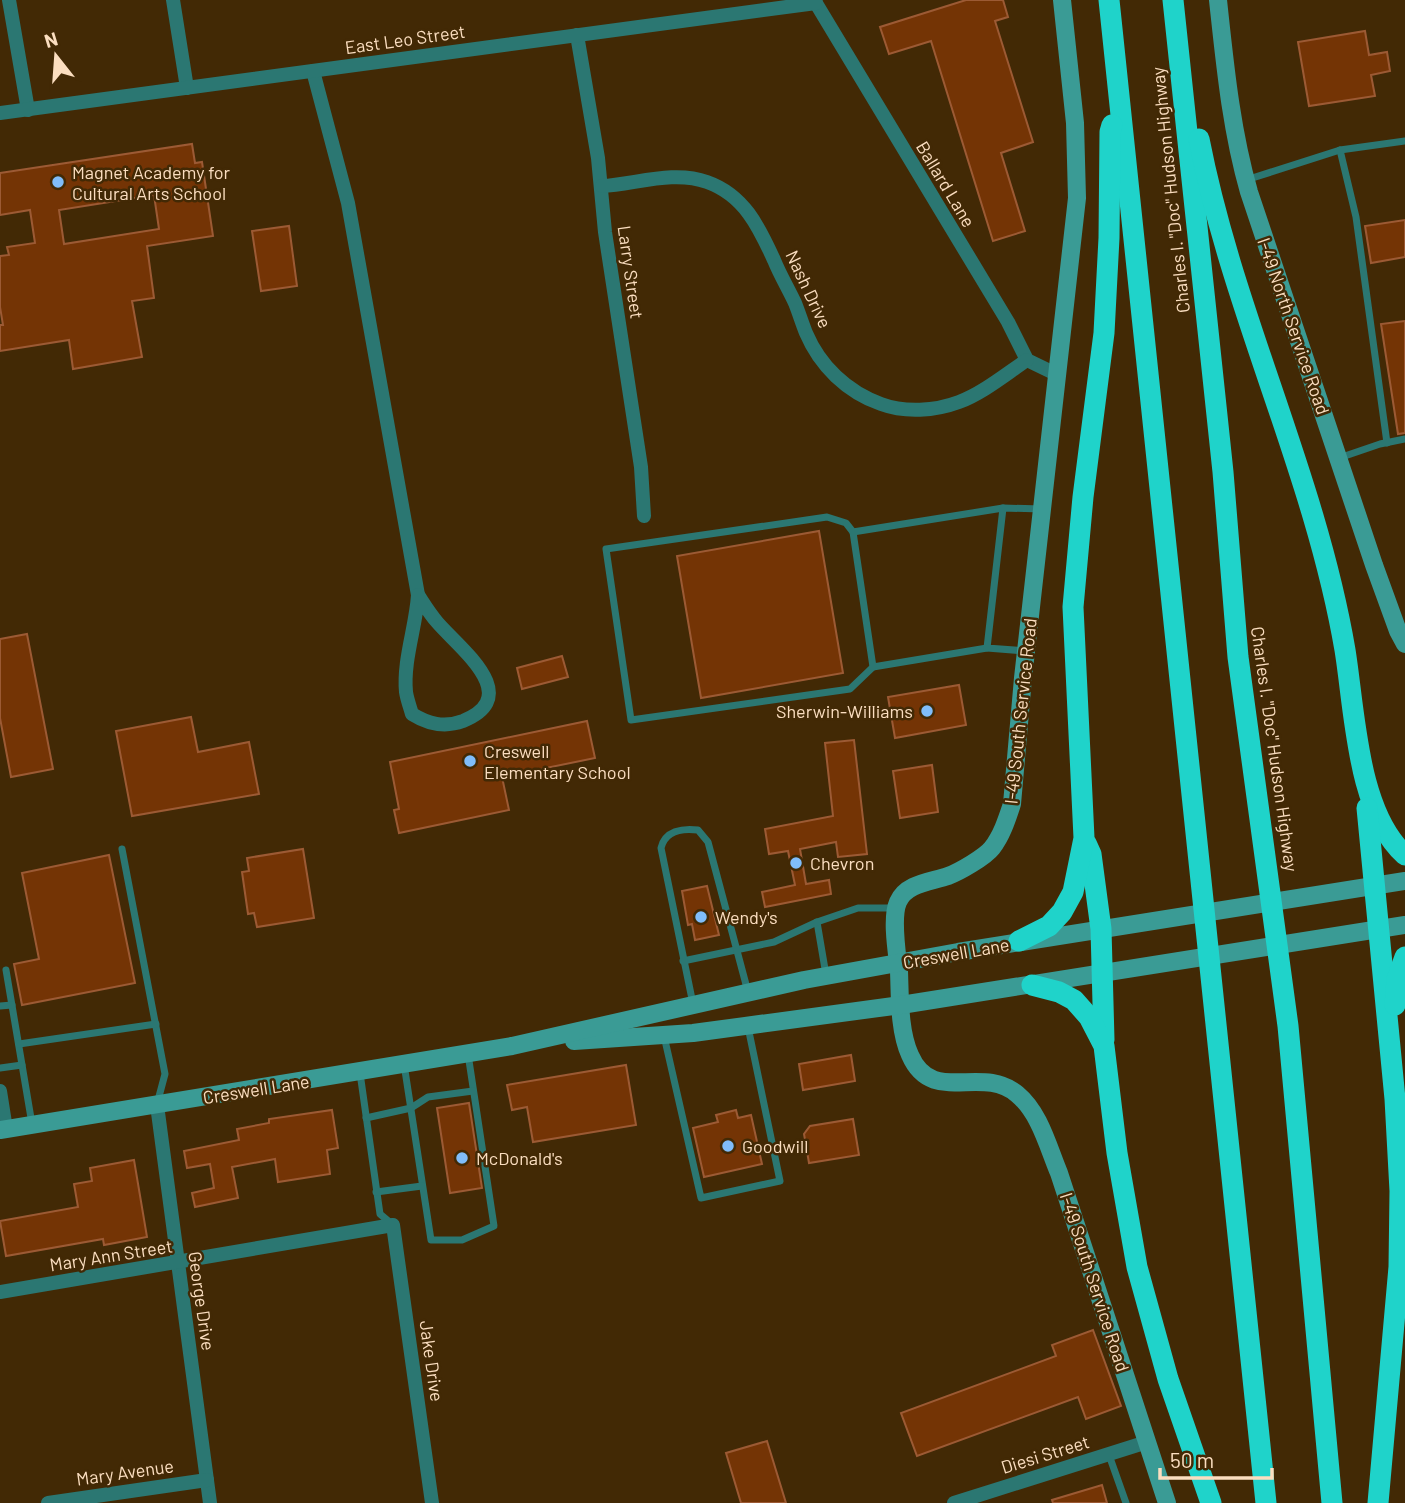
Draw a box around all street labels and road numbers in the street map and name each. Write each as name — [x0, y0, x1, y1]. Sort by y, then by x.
street label: East Leo Street — [343, 20, 467, 58]
street label: Charles I. "Doc" Hudson Highway — [1146, 66, 1194, 314]
street label: Ballard Lane — [912, 137, 980, 231]
street label: Larry Street — [614, 224, 648, 320]
street label: I-49 North Service Road — [1253, 235, 1335, 417]
street label: Nash Drive — [781, 247, 837, 331]
street label: I-49 South Service Road — [999, 617, 1041, 805]
street label: Charles I. "Doc" Hudson Highway — [1247, 625, 1303, 873]
street label: Creswell Lane — [901, 933, 1011, 973]
street label: Creswell Lane — [201, 1070, 311, 1108]
street label: I-49 South Service Road — [1056, 1190, 1134, 1374]
street label: Mary Ann Street — [48, 1234, 174, 1276]
street label: George Drive — [184, 1250, 220, 1352]
street label: Jake Drive — [415, 1319, 449, 1403]
street label: Diesi Street — [998, 1430, 1092, 1478]
street label: Mary Avenue — [75, 1454, 175, 1490]

